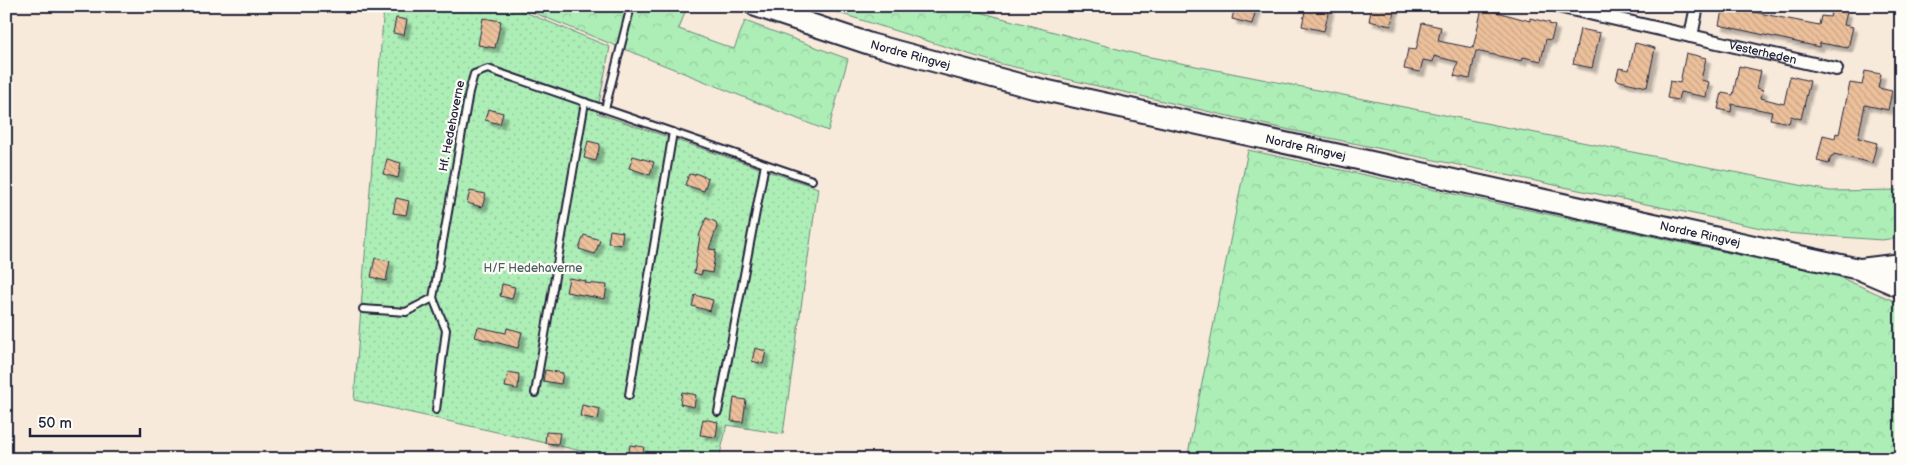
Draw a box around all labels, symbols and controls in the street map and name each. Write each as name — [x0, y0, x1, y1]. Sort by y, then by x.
street label: Nordre Ringvej — [869, 37, 952, 73]
street label: Vesterheden — [1728, 37, 1798, 67]
street label: Hf. Hedehaverne — [436, 79, 468, 173]
street label: Nordre Ringvej — [1264, 131, 1347, 164]
street label: Nordre Ringvej — [1659, 218, 1742, 250]
park label: H/F Hedehaverne — [484, 261, 582, 276]
scale bar — [30, 405, 140, 437]
text: 50 m — [38, 414, 72, 433]

